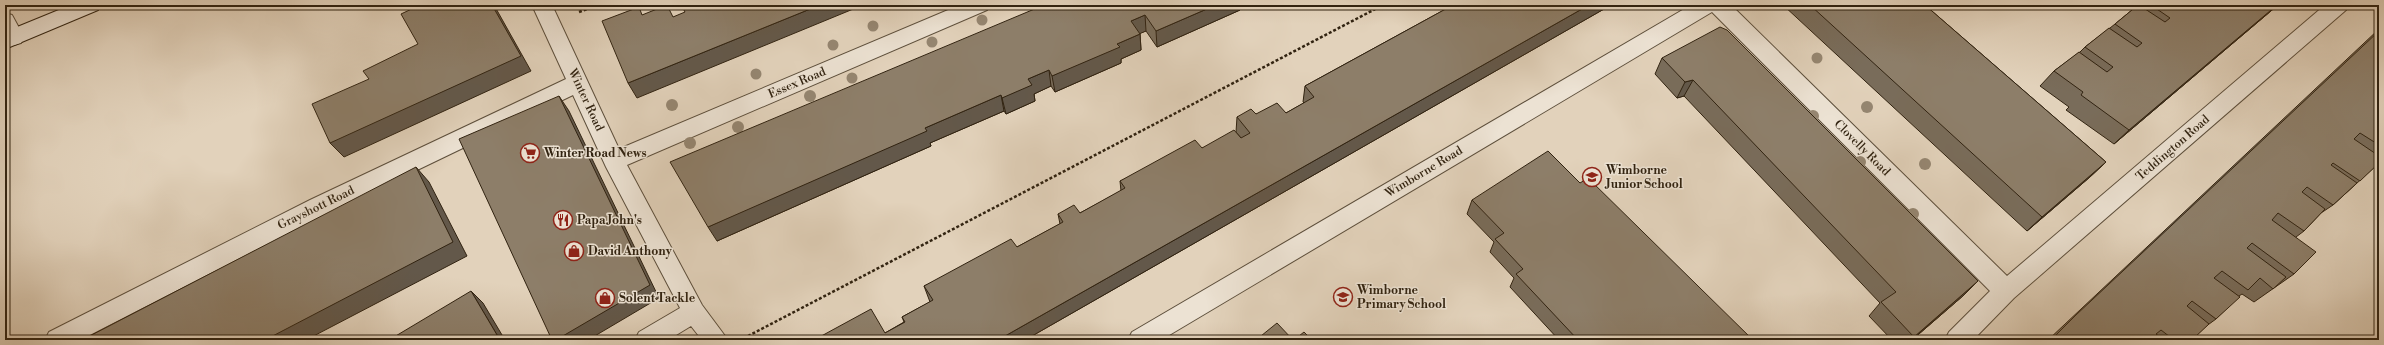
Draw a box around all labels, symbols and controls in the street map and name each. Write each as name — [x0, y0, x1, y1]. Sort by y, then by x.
street label: Essex Road — [766, 64, 828, 102]
street label: Winter Road — [565, 65, 607, 134]
street label: Teddington Road — [2133, 112, 2213, 184]
street label: Clovelly Road — [1831, 117, 1893, 179]
supermarket icon: Winter Road News — [519, 142, 541, 164]
street label: Wimborne Road — [1382, 143, 1465, 201]
place label: Winter Road News — [543, 146, 647, 161]
place label: Wimborne Junior School — [1604, 163, 1683, 192]
school or university icon: Wimborne Junior School — [1581, 166, 1603, 188]
street label: Grayshott Road — [275, 183, 357, 233]
restaurant icon: Papa John's — [552, 209, 574, 231]
place label: Papa John's — [577, 213, 642, 228]
shop icon: David Anthony — [563, 240, 585, 262]
place label: David Anthony — [588, 244, 673, 259]
place label: Wimborne Primary School — [1356, 283, 1446, 312]
school or university icon: Wimborne Primary School — [1332, 286, 1354, 308]
shop icon: Solent Tackle — [594, 287, 616, 309]
place label: Solent Tackle — [619, 291, 696, 306]

